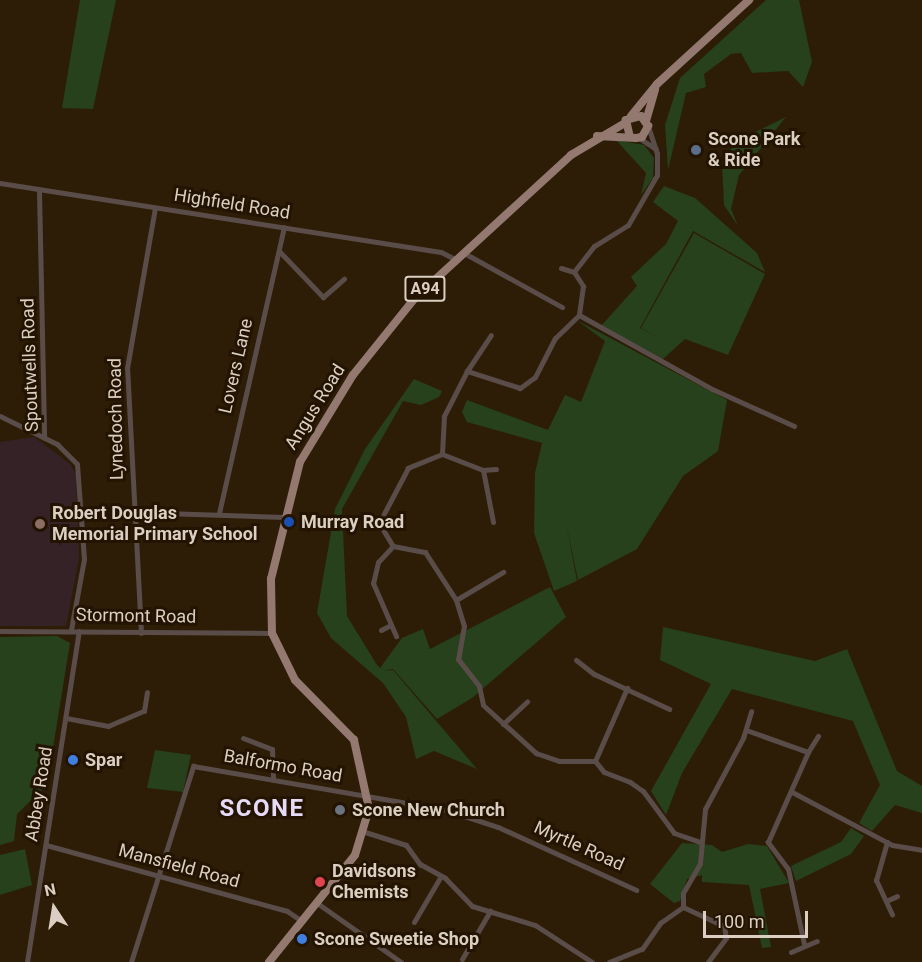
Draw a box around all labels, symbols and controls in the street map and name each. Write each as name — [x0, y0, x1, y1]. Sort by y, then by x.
place label: Scone Park & Ride — [708, 129, 800, 172]
marker: Scone Park & Ride — [689, 143, 703, 157]
street label: Highfield Road — [173, 184, 291, 224]
road number: A94 — [404, 276, 446, 302]
street label: Spoutwells Road — [17, 298, 43, 432]
street label: Lovers Lane — [215, 316, 257, 416]
street label: Lynedoch Road — [104, 358, 128, 480]
street label: Angus Road — [280, 360, 350, 454]
place label: Robert Douglas Memorial Primary School — [52, 503, 258, 546]
place label: Murray Road — [301, 511, 404, 533]
marker: Murray Road — [282, 515, 296, 529]
marker: Robert Douglas Memorial Primary School — [33, 517, 47, 531]
street label: Stormont Road — [76, 604, 196, 628]
street label: Abbey Road — [21, 745, 57, 843]
street label: Balformo Road — [222, 745, 344, 787]
place label: Spar — [85, 749, 122, 771]
marker: Spar — [66, 753, 80, 767]
district label: SCONE — [220, 795, 304, 823]
place label: Scone New Church — [352, 799, 505, 821]
marker: Scone New Church — [333, 803, 347, 817]
street label: Myrtle Road — [531, 817, 627, 875]
street label: Mansfield Road — [116, 839, 242, 893]
place label: Davidsons Chemists — [332, 861, 416, 904]
marker: Davidsons Chemists — [313, 875, 327, 889]
north arrow — [24, 878, 84, 938]
text: N — [43, 879, 58, 900]
scale bar — [706, 899, 811, 937]
text: 100 m — [714, 911, 765, 932]
place label: Scone Sweetie Shop — [314, 928, 479, 950]
marker: Scone Sweetie Shop — [295, 932, 309, 946]

